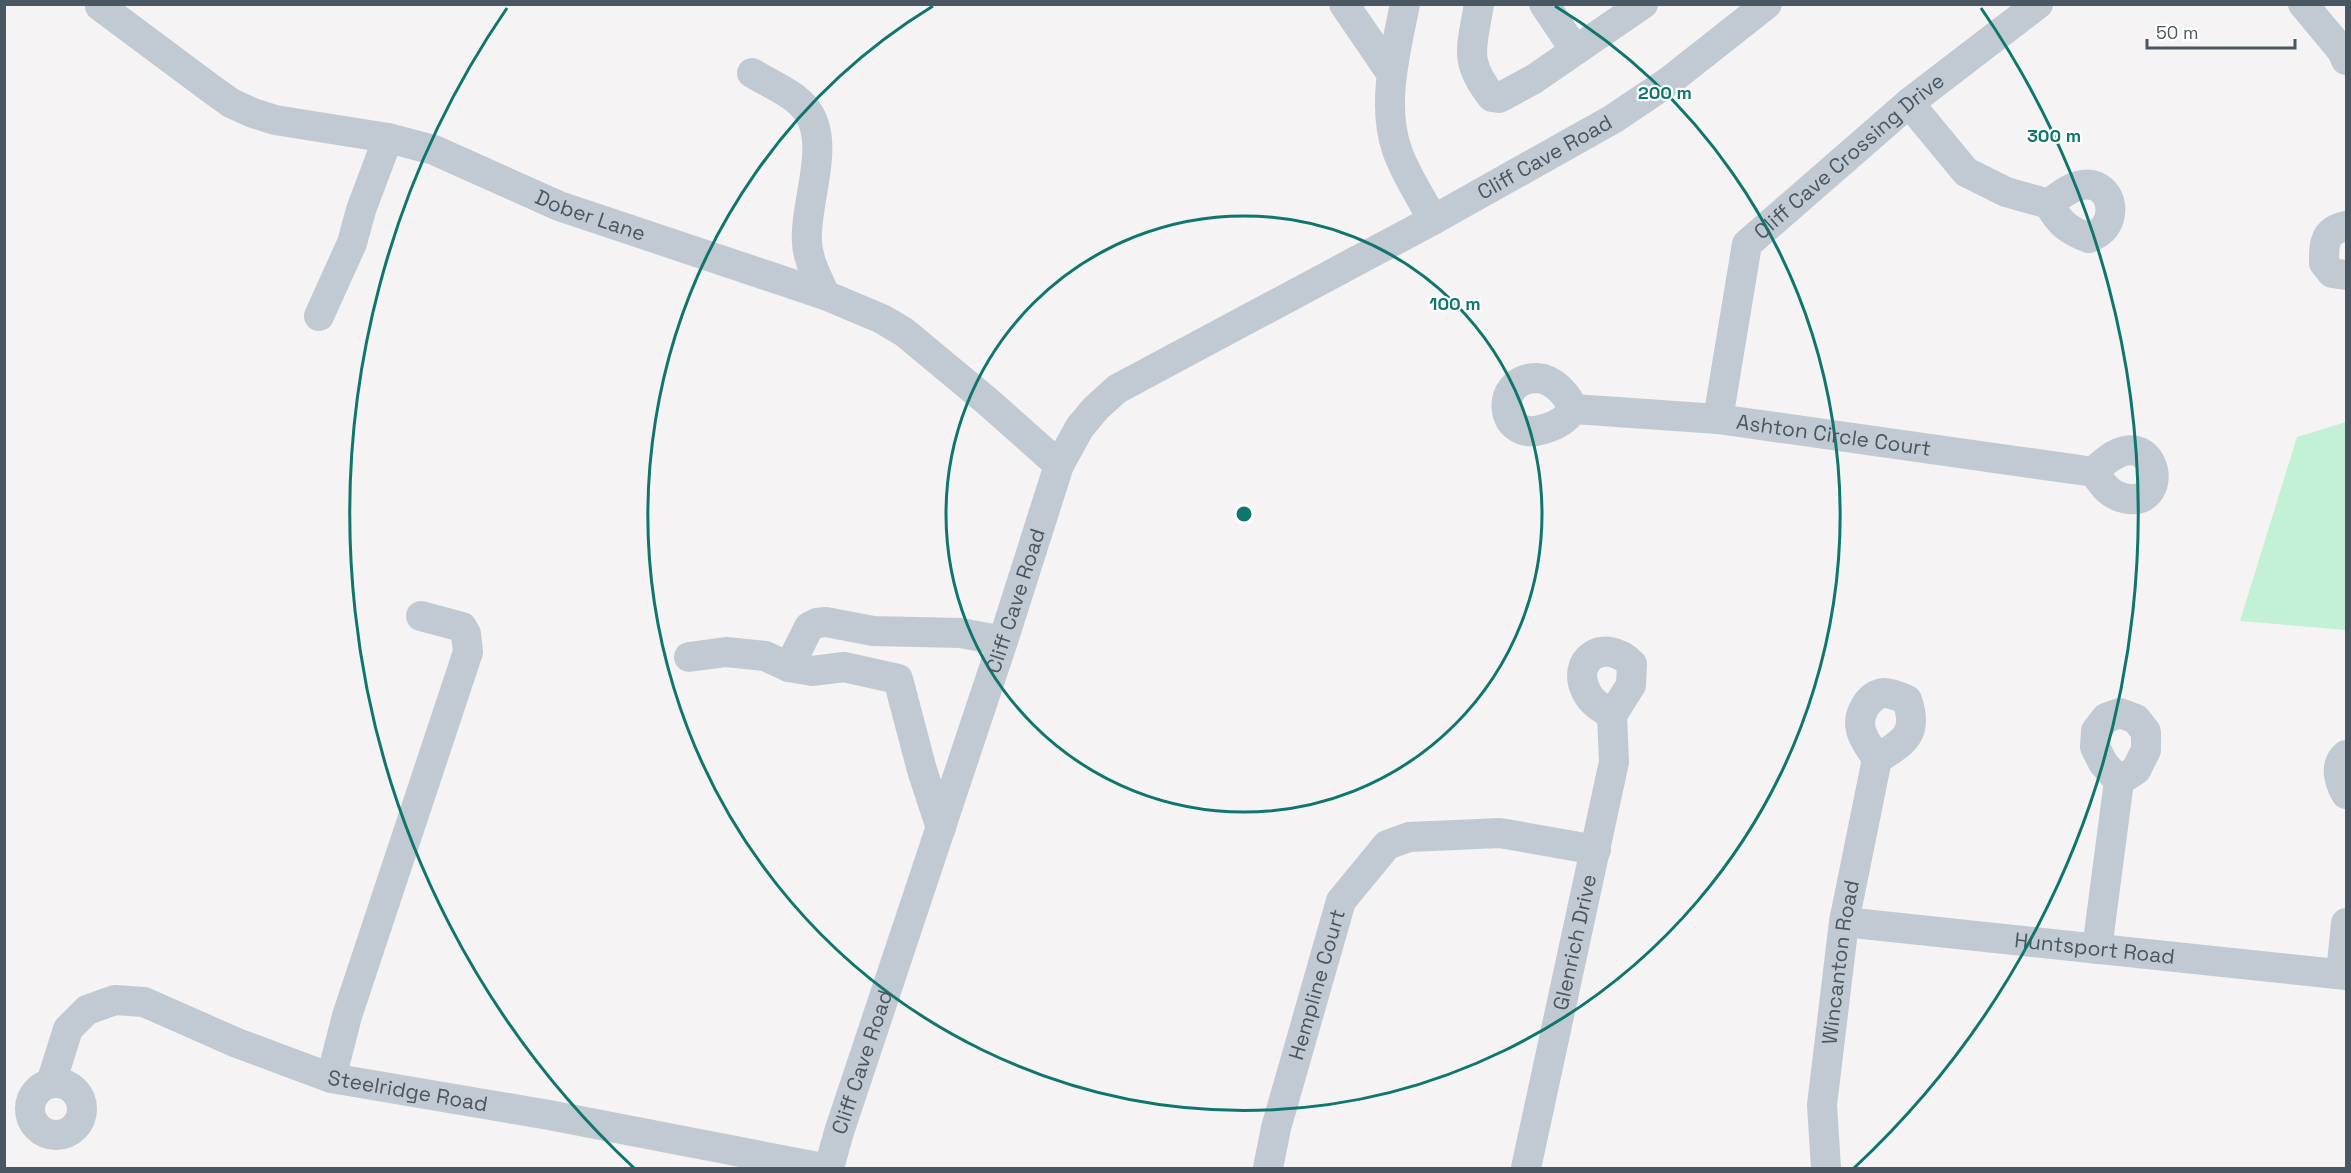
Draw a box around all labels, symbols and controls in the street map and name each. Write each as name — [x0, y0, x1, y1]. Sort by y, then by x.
scale bar — [2147, 12, 2296, 50]
text: 50 m — [2156, 21, 2198, 44]
street label: Cliff Cave Crossing Drive — [1748, 67, 1949, 245]
text: 200 m — [1638, 81, 1692, 104]
street label: Cliff Cave Road — [1472, 108, 1617, 206]
text: 300 m — [2027, 124, 2081, 147]
street label: Dober Lane — [531, 183, 649, 247]
text: 100 m — [1429, 292, 1481, 315]
street label: Ashton Circle Court — [1735, 408, 1933, 462]
centre of rings — [1234, 504, 1254, 524]
street label: Cliff Cave Road — [979, 525, 1051, 677]
street label: Glenrich Drive — [1547, 872, 1602, 1013]
street label: Wincanton Road — [1815, 878, 1865, 1046]
street label: Hempline Court — [1282, 906, 1351, 1063]
street label: Huntsport Road — [2013, 926, 2176, 970]
street label: Cliff Cave Road — [825, 986, 899, 1138]
street label: Steelridge Road — [326, 1064, 490, 1117]

